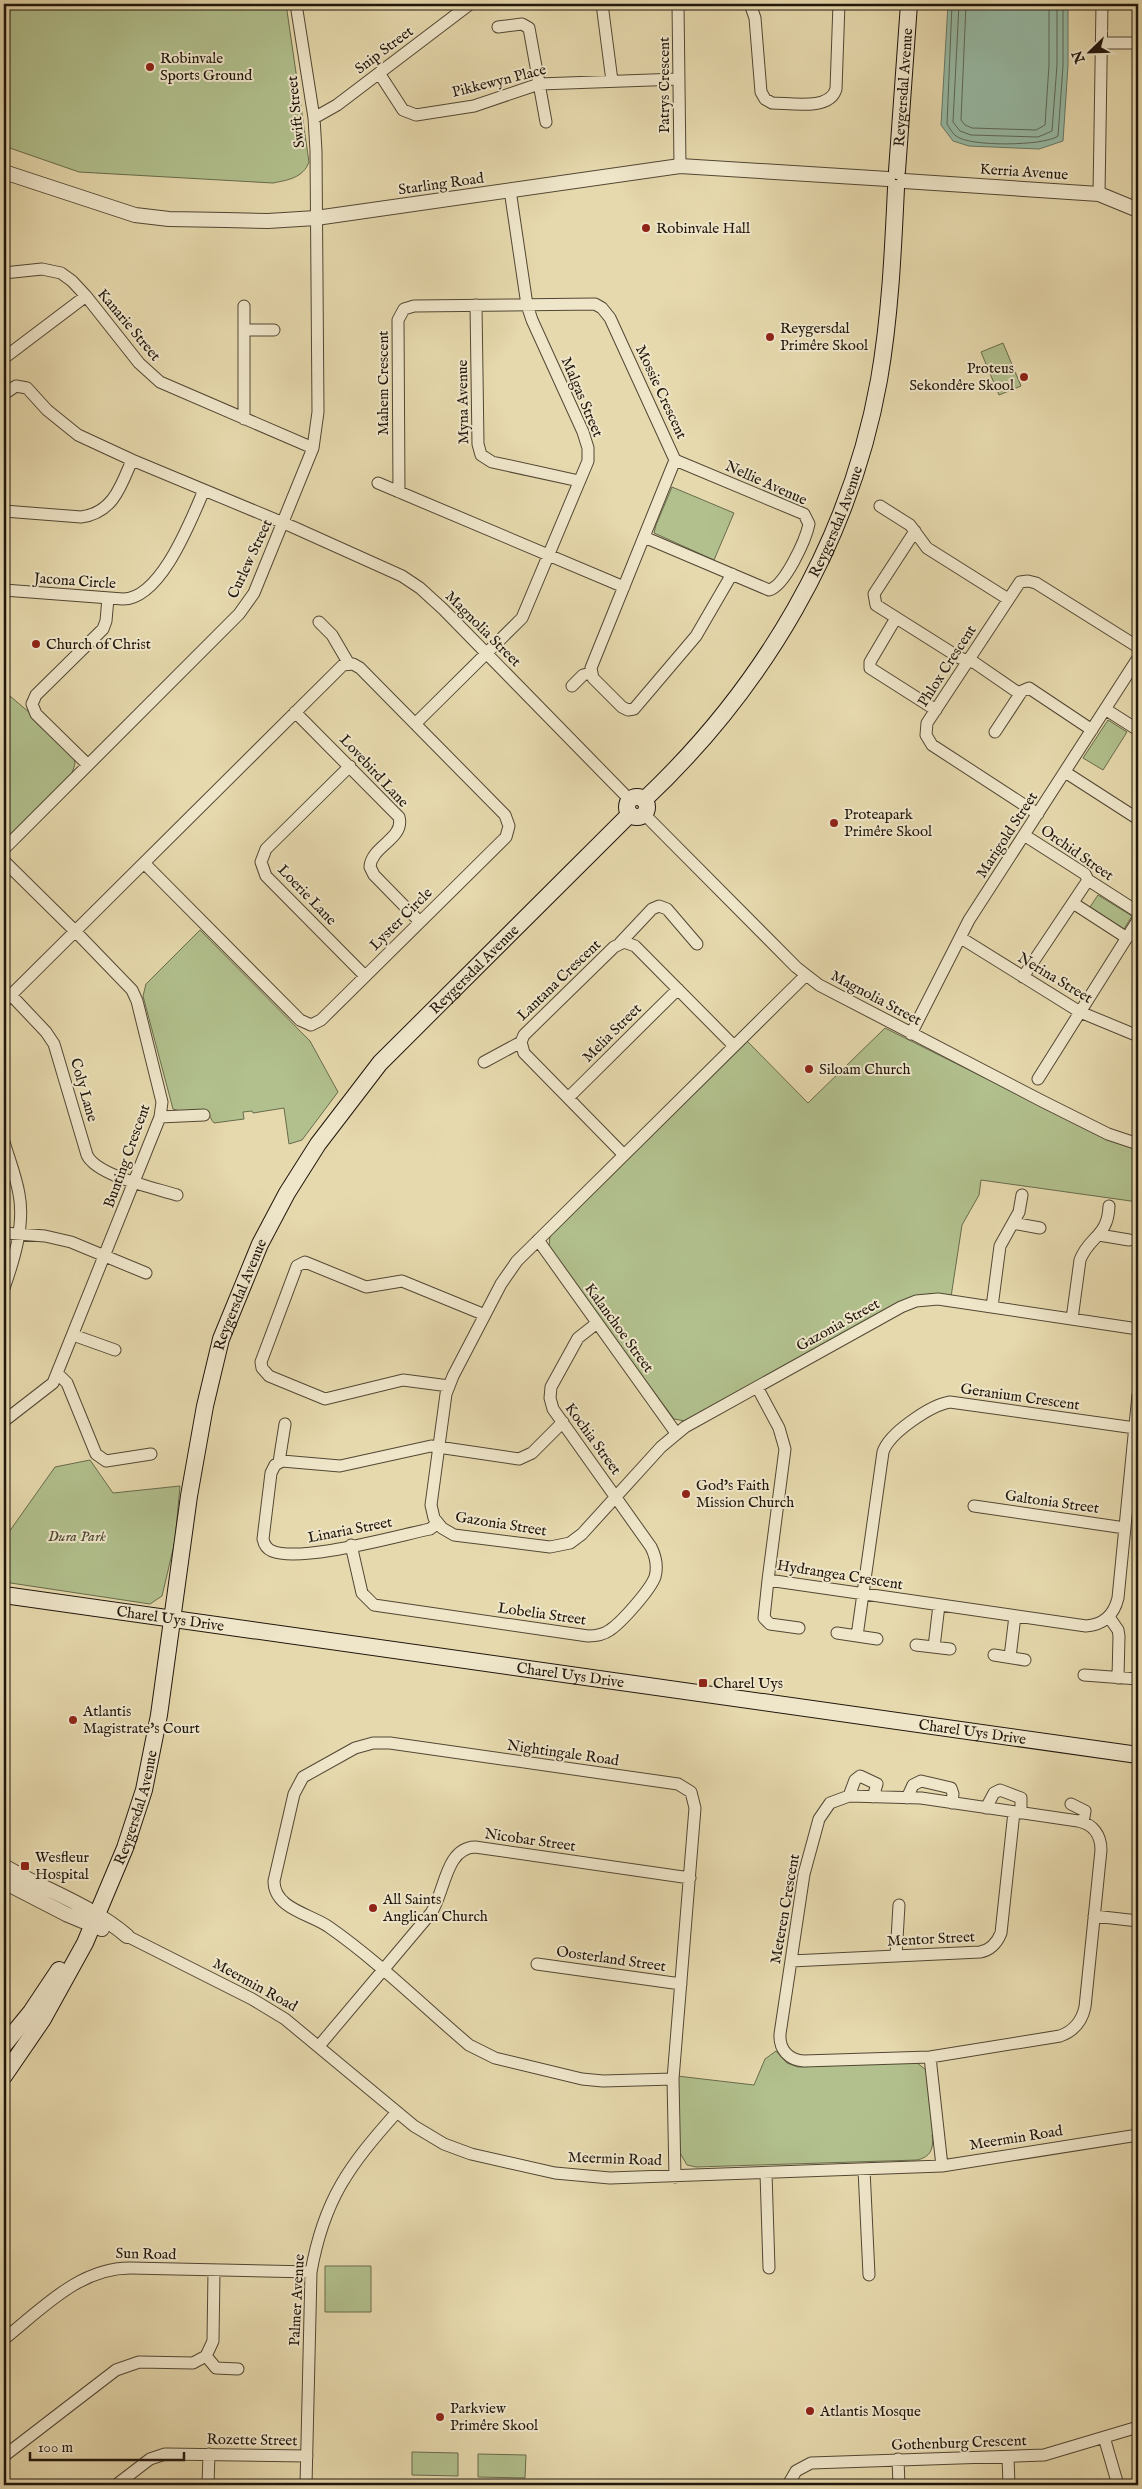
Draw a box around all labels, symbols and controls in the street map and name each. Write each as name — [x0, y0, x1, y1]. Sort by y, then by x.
street label: Snip Street — [351, 22, 417, 78]
street label: Reygersdal Avenue — [889, 27, 917, 147]
north arrow — [1064, 28, 1114, 78]
street label: Patrys Crescent — [655, 37, 674, 133]
text: N — [1068, 48, 1090, 67]
place label: Robinvale Sports Ground — [160, 49, 253, 85]
street label: Pikkewyn Place — [450, 60, 548, 102]
marker: Robinvale Sports Ground — [144, 61, 156, 73]
street label: Swift Street — [283, 75, 309, 149]
street label: Kerria Avenue — [979, 159, 1069, 185]
street label: Starling Road — [397, 168, 486, 199]
place label: Robinvale Hall — [656, 219, 751, 238]
marker: Robinvale Hall — [640, 222, 652, 234]
street label: Kanarie Street — [93, 285, 165, 365]
place label: Reygersdal Primêre Skool — [780, 319, 869, 355]
street label: Mahem Crescent — [374, 330, 393, 436]
marker: Reygersdal Primêre Skool — [764, 331, 776, 343]
street label: Mossie Crescent — [631, 342, 691, 442]
street label: Malgas Street — [557, 354, 607, 440]
street label: Myna Avenue — [453, 359, 473, 445]
place label: Proteus Sekondêre Skool — [909, 359, 1015, 395]
marker: Proteus Sekondêre Skool — [1018, 371, 1030, 383]
street label: Nellie Avenue — [722, 456, 810, 510]
street label: Reygersdal Avenue — [804, 463, 867, 581]
street label: Curlew Street — [223, 516, 277, 602]
street label: Jacona Circle — [31, 569, 117, 593]
street label: Magnolia Street — [441, 587, 525, 671]
street label: Phlox Crescent — [913, 621, 981, 711]
place label: Church of Christ — [46, 635, 151, 654]
marker: Church of Christ — [30, 638, 42, 650]
street label: Lovebird Lane — [335, 731, 413, 812]
street label: Marigold Street — [972, 788, 1042, 882]
place label: Proteapark Primêre Skool — [844, 805, 933, 841]
marker: Proteapark Primêre Skool — [828, 817, 840, 829]
street label: Orchid Street — [1037, 821, 1117, 885]
street label: Loerie Lane — [273, 861, 341, 930]
street label: Lyster Circle — [366, 883, 437, 954]
street label: Reygersdal Avenue — [425, 921, 523, 1018]
street label: Lantana Crescent — [513, 935, 605, 1025]
street label: Nerina Street — [1014, 948, 1096, 1008]
street label: Magnolia Street — [827, 966, 925, 1030]
street label: Melia Street — [578, 999, 646, 1067]
street label: Coly Lane — [66, 1056, 102, 1124]
place label: Siloam Church — [819, 1060, 910, 1079]
marker: Siloam Church — [803, 1063, 815, 1075]
street label: Bunting Crescent — [99, 1102, 155, 1210]
street label: Reygersdal Avenue — [209, 1235, 271, 1352]
street label: Kalanchoe Street — [580, 1280, 658, 1376]
street label: Gazonia Street — [793, 1294, 883, 1356]
street label: Geranium Crescent — [959, 1379, 1081, 1415]
street label: Kochia Street — [561, 1399, 625, 1479]
place label: God's Faith Mission Church — [696, 1476, 794, 1512]
street label: Galtonia Street — [1004, 1486, 1100, 1518]
marker: God's Faith Mission Church — [680, 1488, 692, 1500]
street label: Gazonia Street — [454, 1507, 548, 1541]
street label: Linaria Street — [306, 1512, 394, 1548]
park label: Dura Park — [48, 1527, 106, 1546]
street label: Hydrangea Crescent — [776, 1556, 904, 1594]
street label: Lobelia Street — [497, 1598, 587, 1630]
street label: Charel Uys Drive — [115, 1601, 225, 1635]
street label: Charel Uys Drive — [515, 1658, 626, 1692]
place label: Charel Uys — [713, 1674, 783, 1693]
marker: Charel Uys — [697, 1677, 709, 1689]
place label: Atlantis Magistrate's Court — [82, 1702, 200, 1738]
marker: Atlantis Magistrate's Court — [67, 1714, 79, 1726]
street label: Charel Uys Drive — [917, 1715, 1028, 1749]
street label: Nightingale Road — [506, 1736, 621, 1770]
street label: Reygersdal Avenue — [109, 1748, 161, 1868]
street label: Nicobar Street — [483, 1824, 577, 1856]
place label: Wesfleur Hospital — [35, 1848, 90, 1884]
street label: Meteren Crescent — [766, 1853, 804, 1965]
marker: Wesfleur Hospital — [19, 1860, 31, 1872]
place label: All Saints Anglican Church — [382, 1890, 488, 1926]
marker: All Saints Anglican Church — [367, 1902, 379, 1914]
street label: Mentor Street — [887, 1927, 975, 1951]
street label: Oosterland Street — [555, 1942, 667, 1976]
street label: Meermin Road — [209, 1954, 302, 2017]
street label: Meermin Road — [968, 2121, 1065, 2155]
street label: Meermin Road — [568, 2148, 663, 2170]
street label: Sun Road — [116, 2244, 177, 2264]
street label: Palmer Avenue — [285, 2253, 309, 2347]
place label: Parkview Primêre Skool — [450, 2399, 539, 2435]
place label: Atlantis Mosque — [819, 2402, 921, 2421]
marker: Atlantis Mosque — [804, 2405, 816, 2417]
marker: Parkview Primêre Skool — [434, 2411, 446, 2423]
scale bar — [30, 2429, 184, 2461]
street label: Rozette Street — [206, 2430, 298, 2450]
street label: Gothenburg Crescent — [891, 2431, 1027, 2455]
text: 100 m — [38, 2438, 74, 2457]

